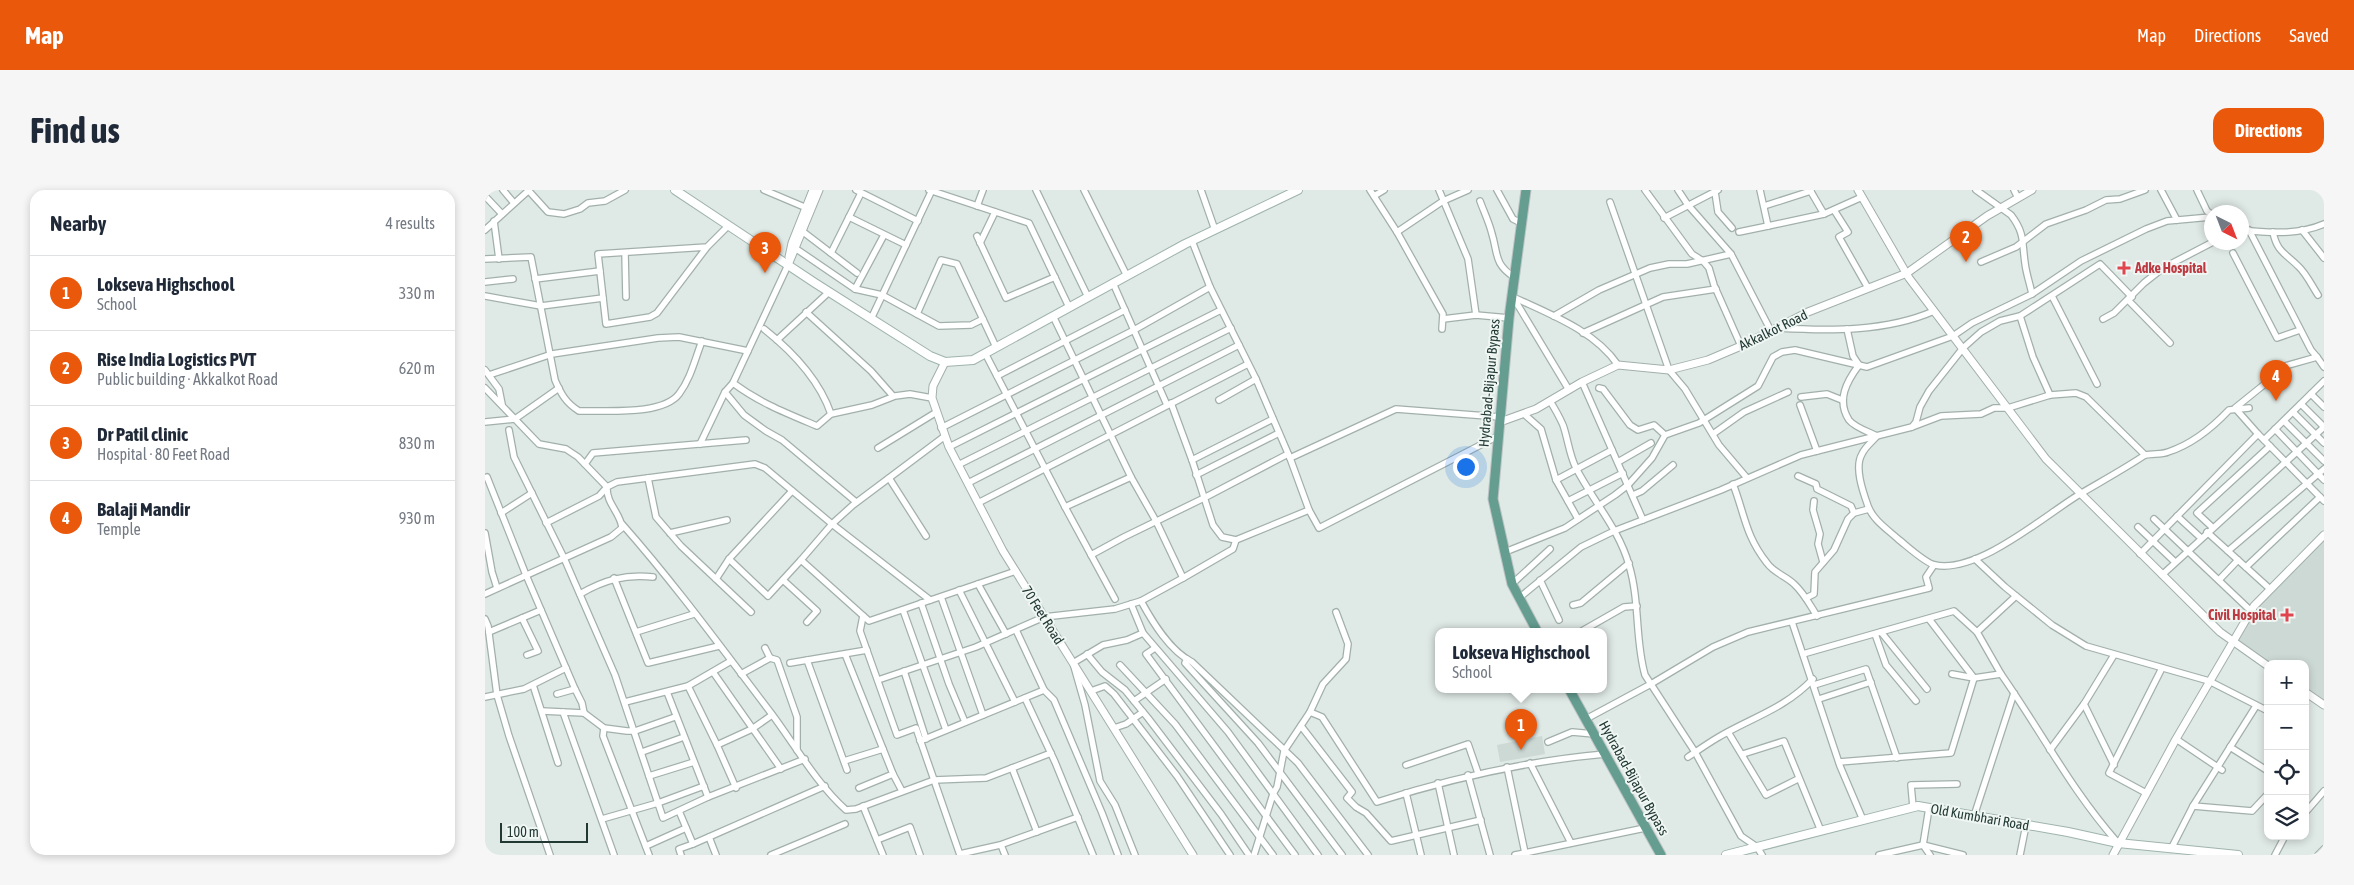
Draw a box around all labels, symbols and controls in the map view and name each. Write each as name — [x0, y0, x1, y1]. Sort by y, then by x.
text: Map — [25, 22, 64, 49]
text: Map — [2137, 25, 2166, 46]
text: Directions — [2194, 25, 2261, 46]
text: Saved — [2289, 25, 2329, 46]
button: Directions — [2213, 108, 2324, 153]
text: Find us — [30, 110, 120, 150]
north arrow — [2204, 205, 2249, 250]
text: Nearby — [50, 211, 106, 235]
text: 4 results — [385, 214, 435, 232]
pin: 2 — [1950, 221, 1982, 262]
pin: 3 — [749, 232, 781, 273]
place label: Adke Hospital — [2134, 260, 2207, 276]
marker: Adke Hospital — [2117, 261, 2131, 275]
text: Lokseva Highschool — [97, 273, 235, 295]
text: 1 — [62, 284, 70, 302]
text: 330 m — [399, 284, 435, 302]
text: School — [97, 295, 137, 313]
street label: Akkalkot Road — [1736, 306, 1810, 354]
street label: Hydrabad-Bijapur Bypass — [1475, 318, 1503, 448]
text: Rise India Logistics PVT — [97, 348, 256, 370]
text: 2 — [62, 359, 70, 377]
text: 620 m — [399, 359, 435, 377]
pin: 4 — [2260, 360, 2292, 401]
text: Public building · Akkalkot Road — [97, 370, 278, 388]
text: Dr Patil clinic — [97, 423, 188, 445]
text: 3 — [62, 434, 70, 452]
text: 830 m — [399, 434, 435, 452]
text: Hospital · 80 Feet Road — [97, 445, 230, 463]
your location — [1453, 454, 1479, 480]
text: Balaji Mandir — [97, 498, 190, 520]
text: 4 — [62, 509, 70, 527]
text: 930 m — [399, 509, 435, 527]
text: Temple — [97, 520, 141, 538]
street label: 70 Feet Road — [1019, 583, 1067, 647]
place label: Civil Hospital — [2208, 607, 2276, 623]
marker: Civil Hospital — [2280, 608, 2294, 622]
popup — [1435, 628, 1607, 693]
text: Lokseva Highschool — [1452, 641, 1590, 663]
map controls — [2264, 660, 2309, 840]
button: + — [2264, 660, 2309, 705]
text: School — [1452, 663, 1492, 681]
button: − — [2264, 705, 2309, 750]
pin: 1 — [1505, 709, 1537, 750]
street label: Hydrabad-Bijapur Bypass — [1596, 718, 1672, 838]
button: locate — [2264, 750, 2309, 795]
button: layers — [2264, 795, 2309, 840]
street label: Old Kumbhari Road — [1929, 800, 2031, 834]
scale bar — [500, 820, 587, 843]
text: 100 m — [507, 824, 539, 840]

